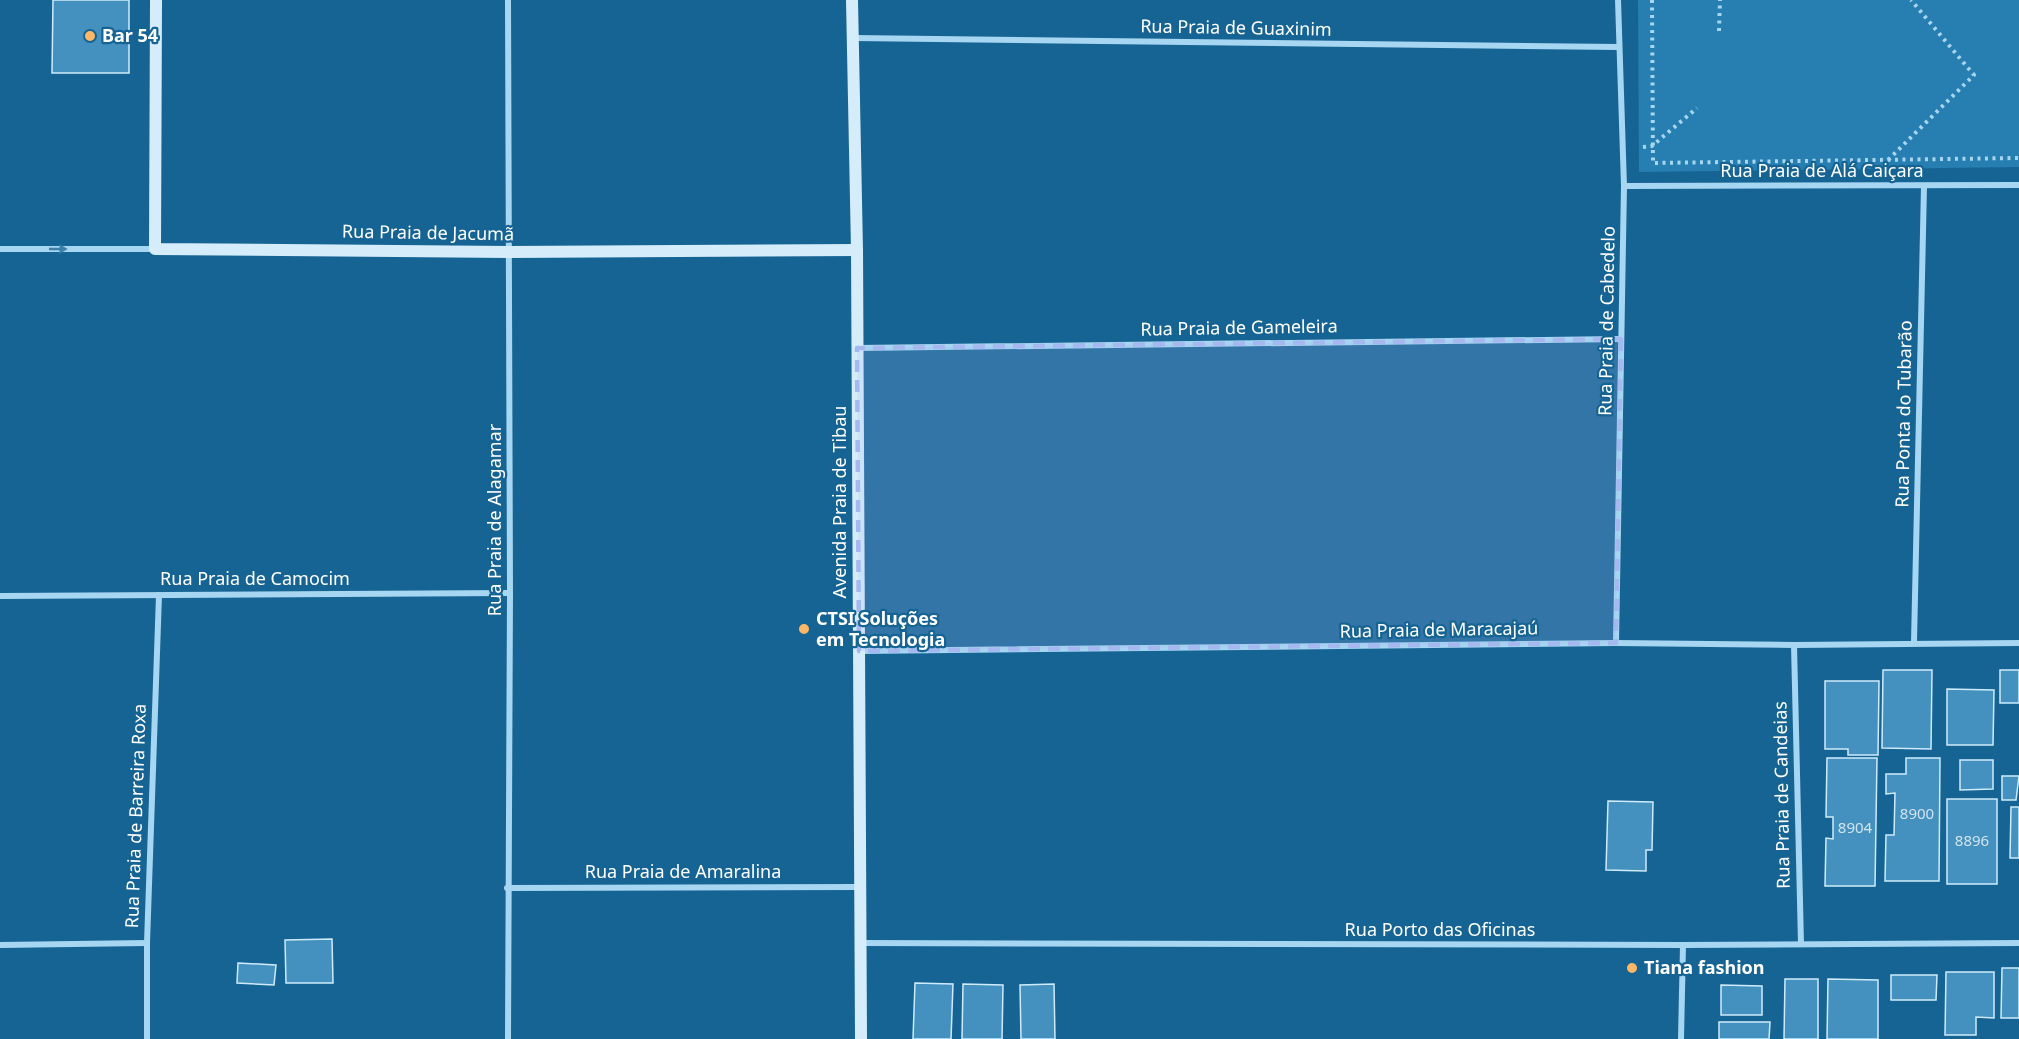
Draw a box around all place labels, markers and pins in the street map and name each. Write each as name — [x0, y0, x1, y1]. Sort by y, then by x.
place label: Bar 54 — [102, 23, 158, 47]
marker: Bar 54 — [83, 29, 97, 43]
place label: CTSI Soluções em Tecnologia — [816, 606, 945, 651]
marker: CTSI Soluções em Tecnologia — [797, 622, 811, 636]
place label: Tiana fashion — [1644, 955, 1765, 979]
marker: Tiana fashion — [1625, 961, 1639, 975]

